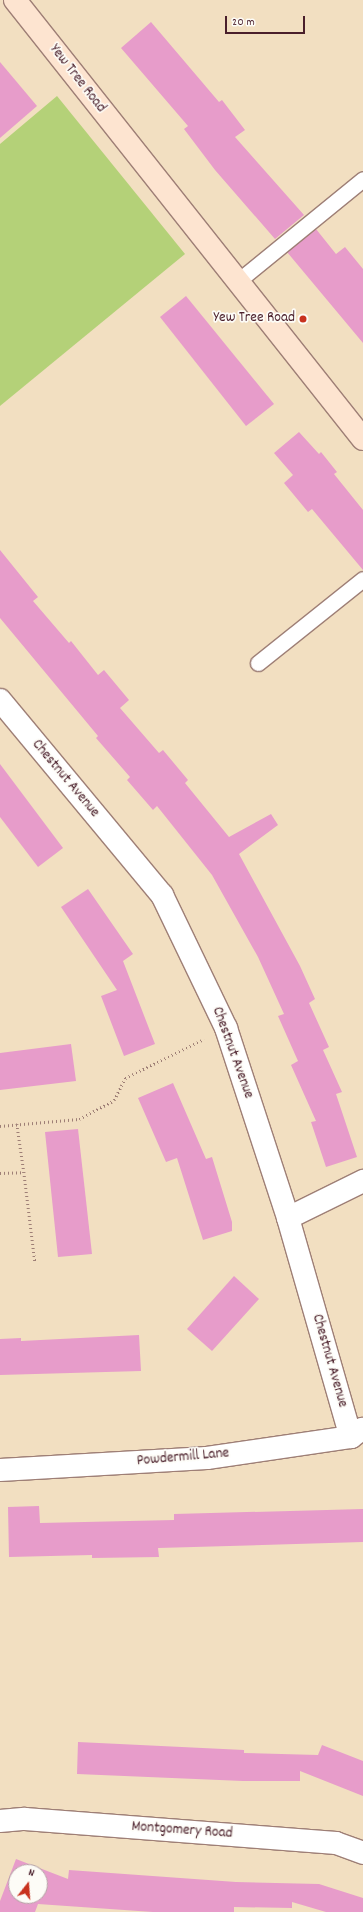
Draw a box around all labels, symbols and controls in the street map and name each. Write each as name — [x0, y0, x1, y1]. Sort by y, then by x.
scale bar — [227, 8, 307, 34]
text: 20 m — [232, 14, 255, 31]
street label: Yew Tree Road — [45, 41, 109, 117]
place label: Yew Tree Road — [214, 310, 295, 328]
marker: Yew Tree Road — [298, 314, 308, 324]
street label: Chestnut Avenue — [27, 736, 103, 822]
street label: Chestnut Avenue — [207, 1005, 257, 1101]
street label: Chestnut Avenue — [307, 1312, 351, 1410]
street label: Powdermill Lane — [136, 1445, 230, 1471]
street label: Montgomery Road — [131, 1818, 233, 1844]
north arrow — [8, 1864, 48, 1904]
text: N — [26, 1865, 36, 1882]

